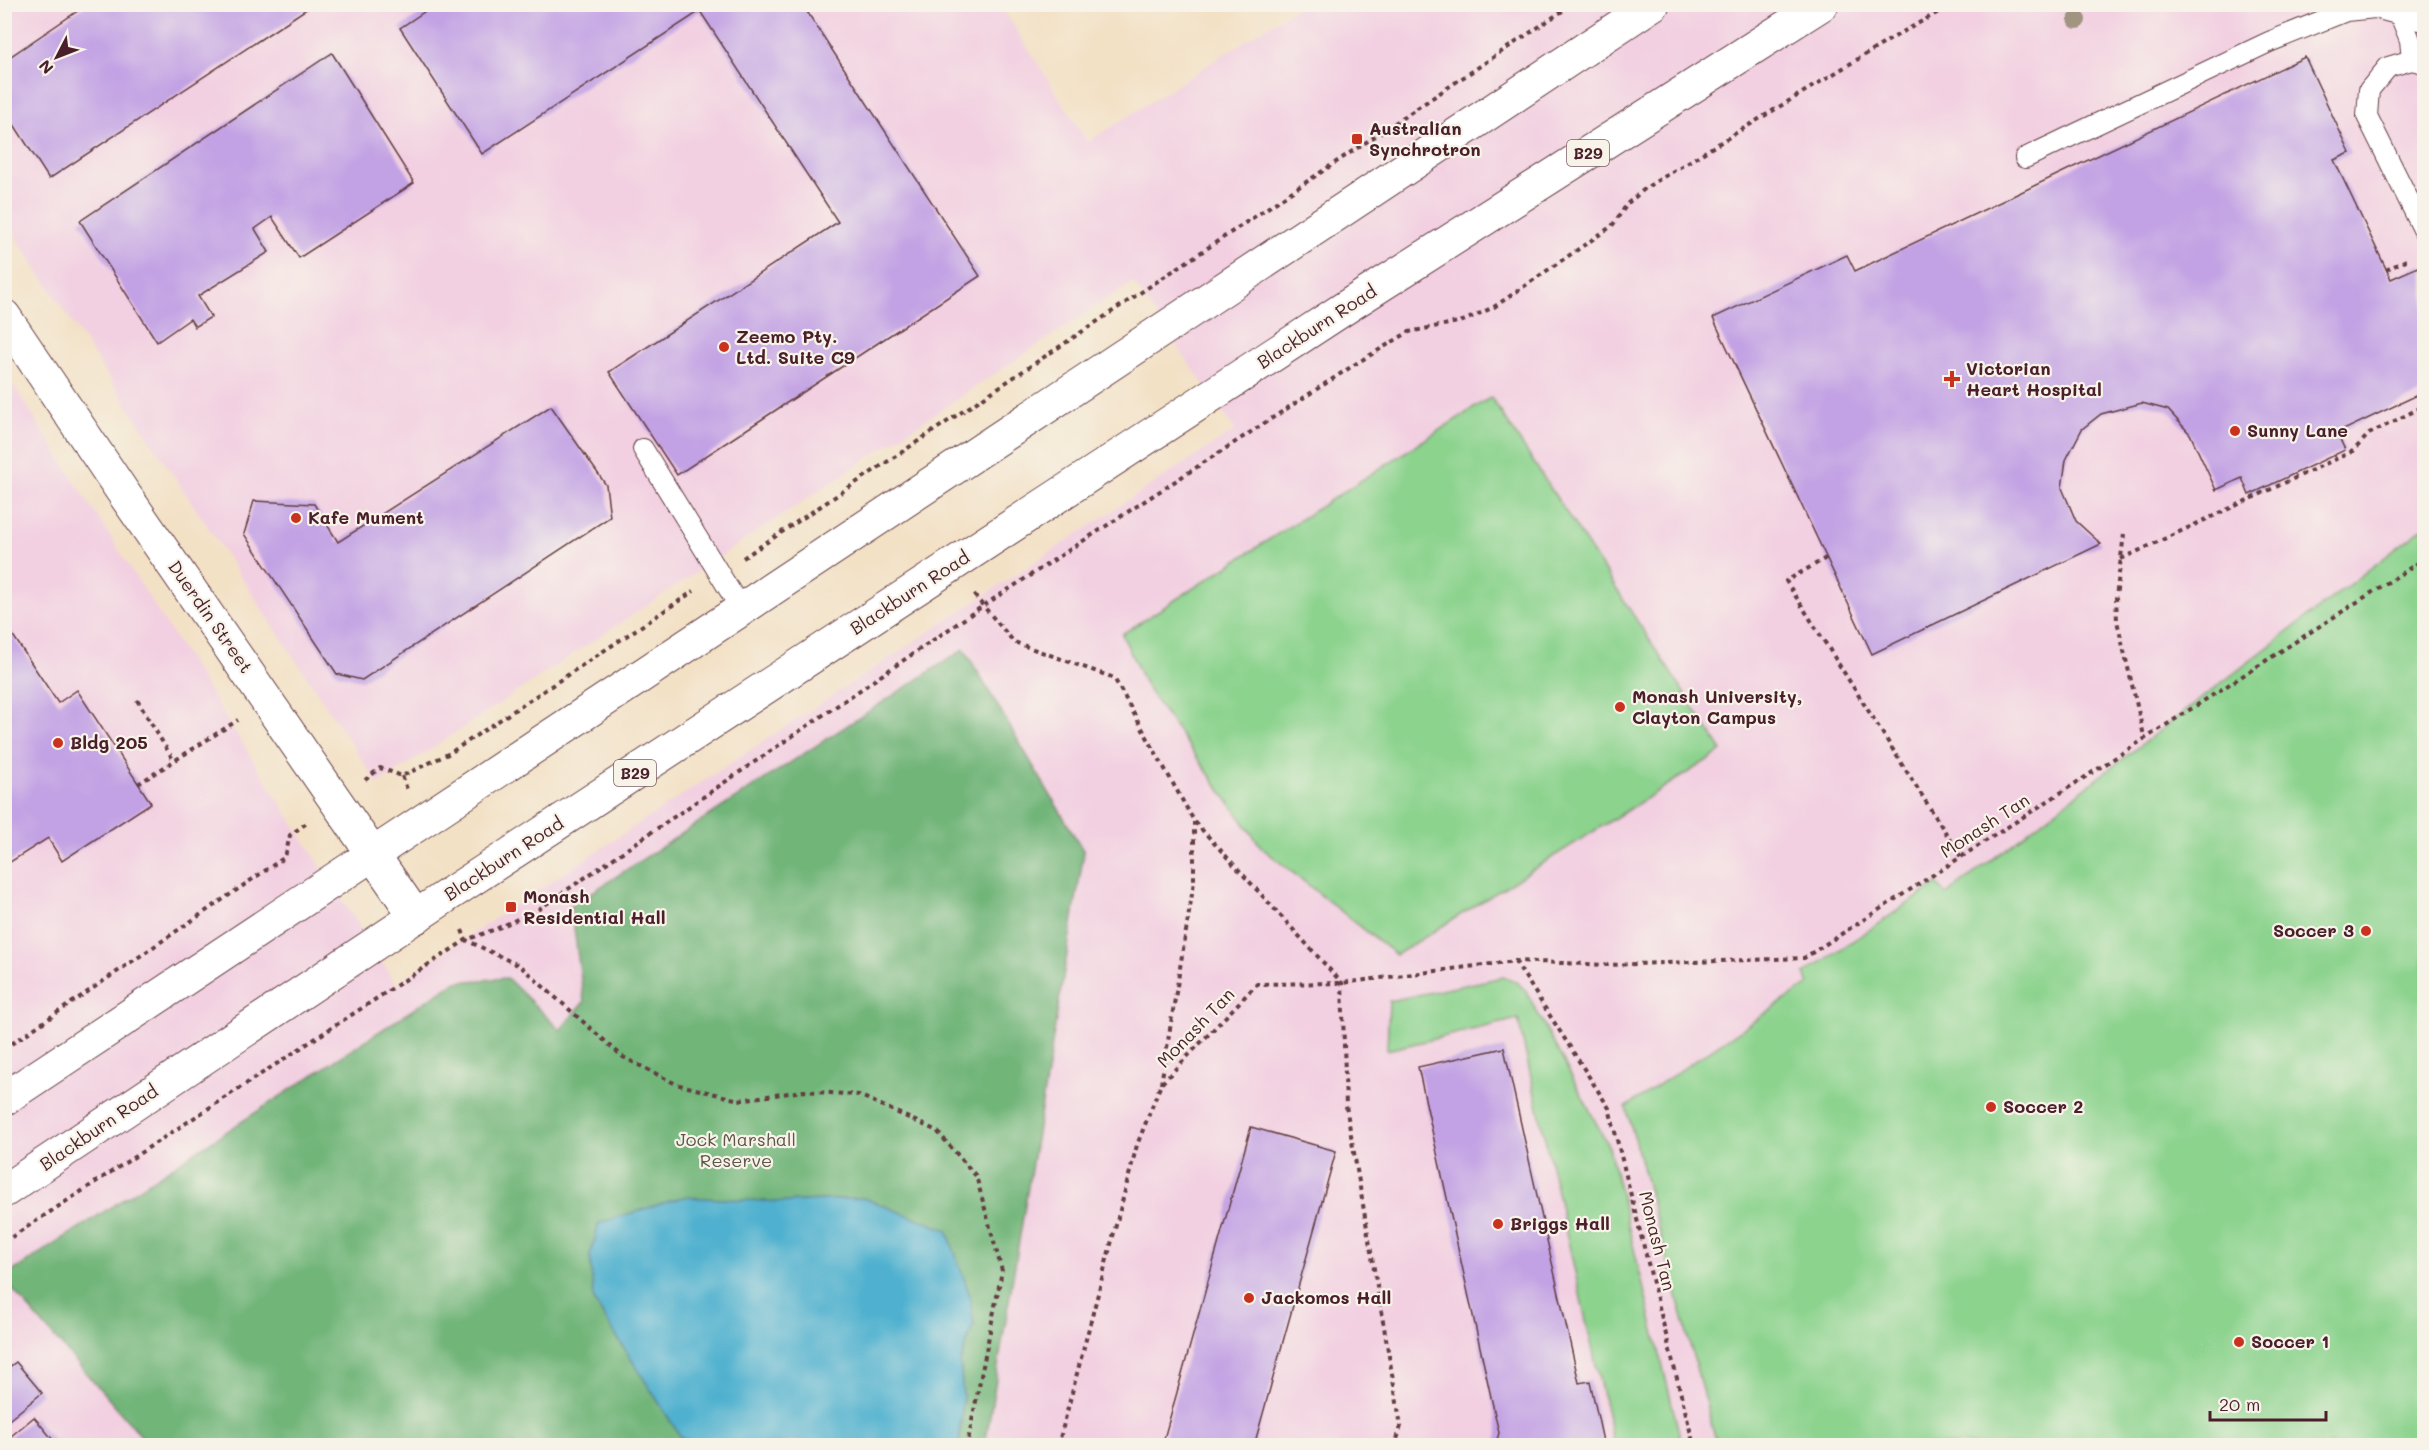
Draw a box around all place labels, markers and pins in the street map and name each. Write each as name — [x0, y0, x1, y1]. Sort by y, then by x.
place label: Australian Synchrotron — [1369, 116, 1481, 161]
marker: Australian Synchrotron — [1350, 132, 1364, 146]
place label: Zeemo Pty. Ltd. Suite C9 — [736, 324, 855, 369]
marker: Zeemo Pty. Ltd. Suite C9 — [717, 340, 731, 354]
place label: Victorian Heart Hospital — [1966, 356, 2102, 401]
marker: Victorian Heart Hospital — [1943, 370, 1961, 388]
place label: Sunny Lane — [2247, 418, 2348, 442]
marker: Sunny Lane — [2228, 424, 2242, 438]
place label: Kafe Mument — [308, 505, 424, 529]
marker: Kafe Mument — [289, 511, 303, 525]
place label: Monash University, Clayton Campus — [1632, 684, 1802, 729]
marker: Monash University, Clayton Campus — [1613, 700, 1627, 714]
place label: Bldg 205 — [70, 730, 148, 754]
marker: Bldg 205 — [51, 736, 65, 750]
place label: Monash Residential Hall — [523, 884, 666, 929]
marker: Monash Residential Hall — [504, 900, 518, 914]
place label: Soccer 3 — [2273, 918, 2354, 942]
marker: Soccer 3 — [2359, 924, 2373, 938]
place label: Soccer 2 — [2003, 1094, 2083, 1118]
marker: Soccer 2 — [1984, 1100, 1998, 1114]
place label: Briggs Hall — [1510, 1211, 1610, 1235]
marker: Briggs Hall — [1491, 1217, 1505, 1231]
place label: Jackomos Hall — [1261, 1285, 1391, 1309]
marker: Jackomos Hall — [1242, 1291, 1256, 1305]
place label: Soccer 1 — [2251, 1329, 2329, 1353]
marker: Soccer 1 — [2232, 1335, 2246, 1349]

